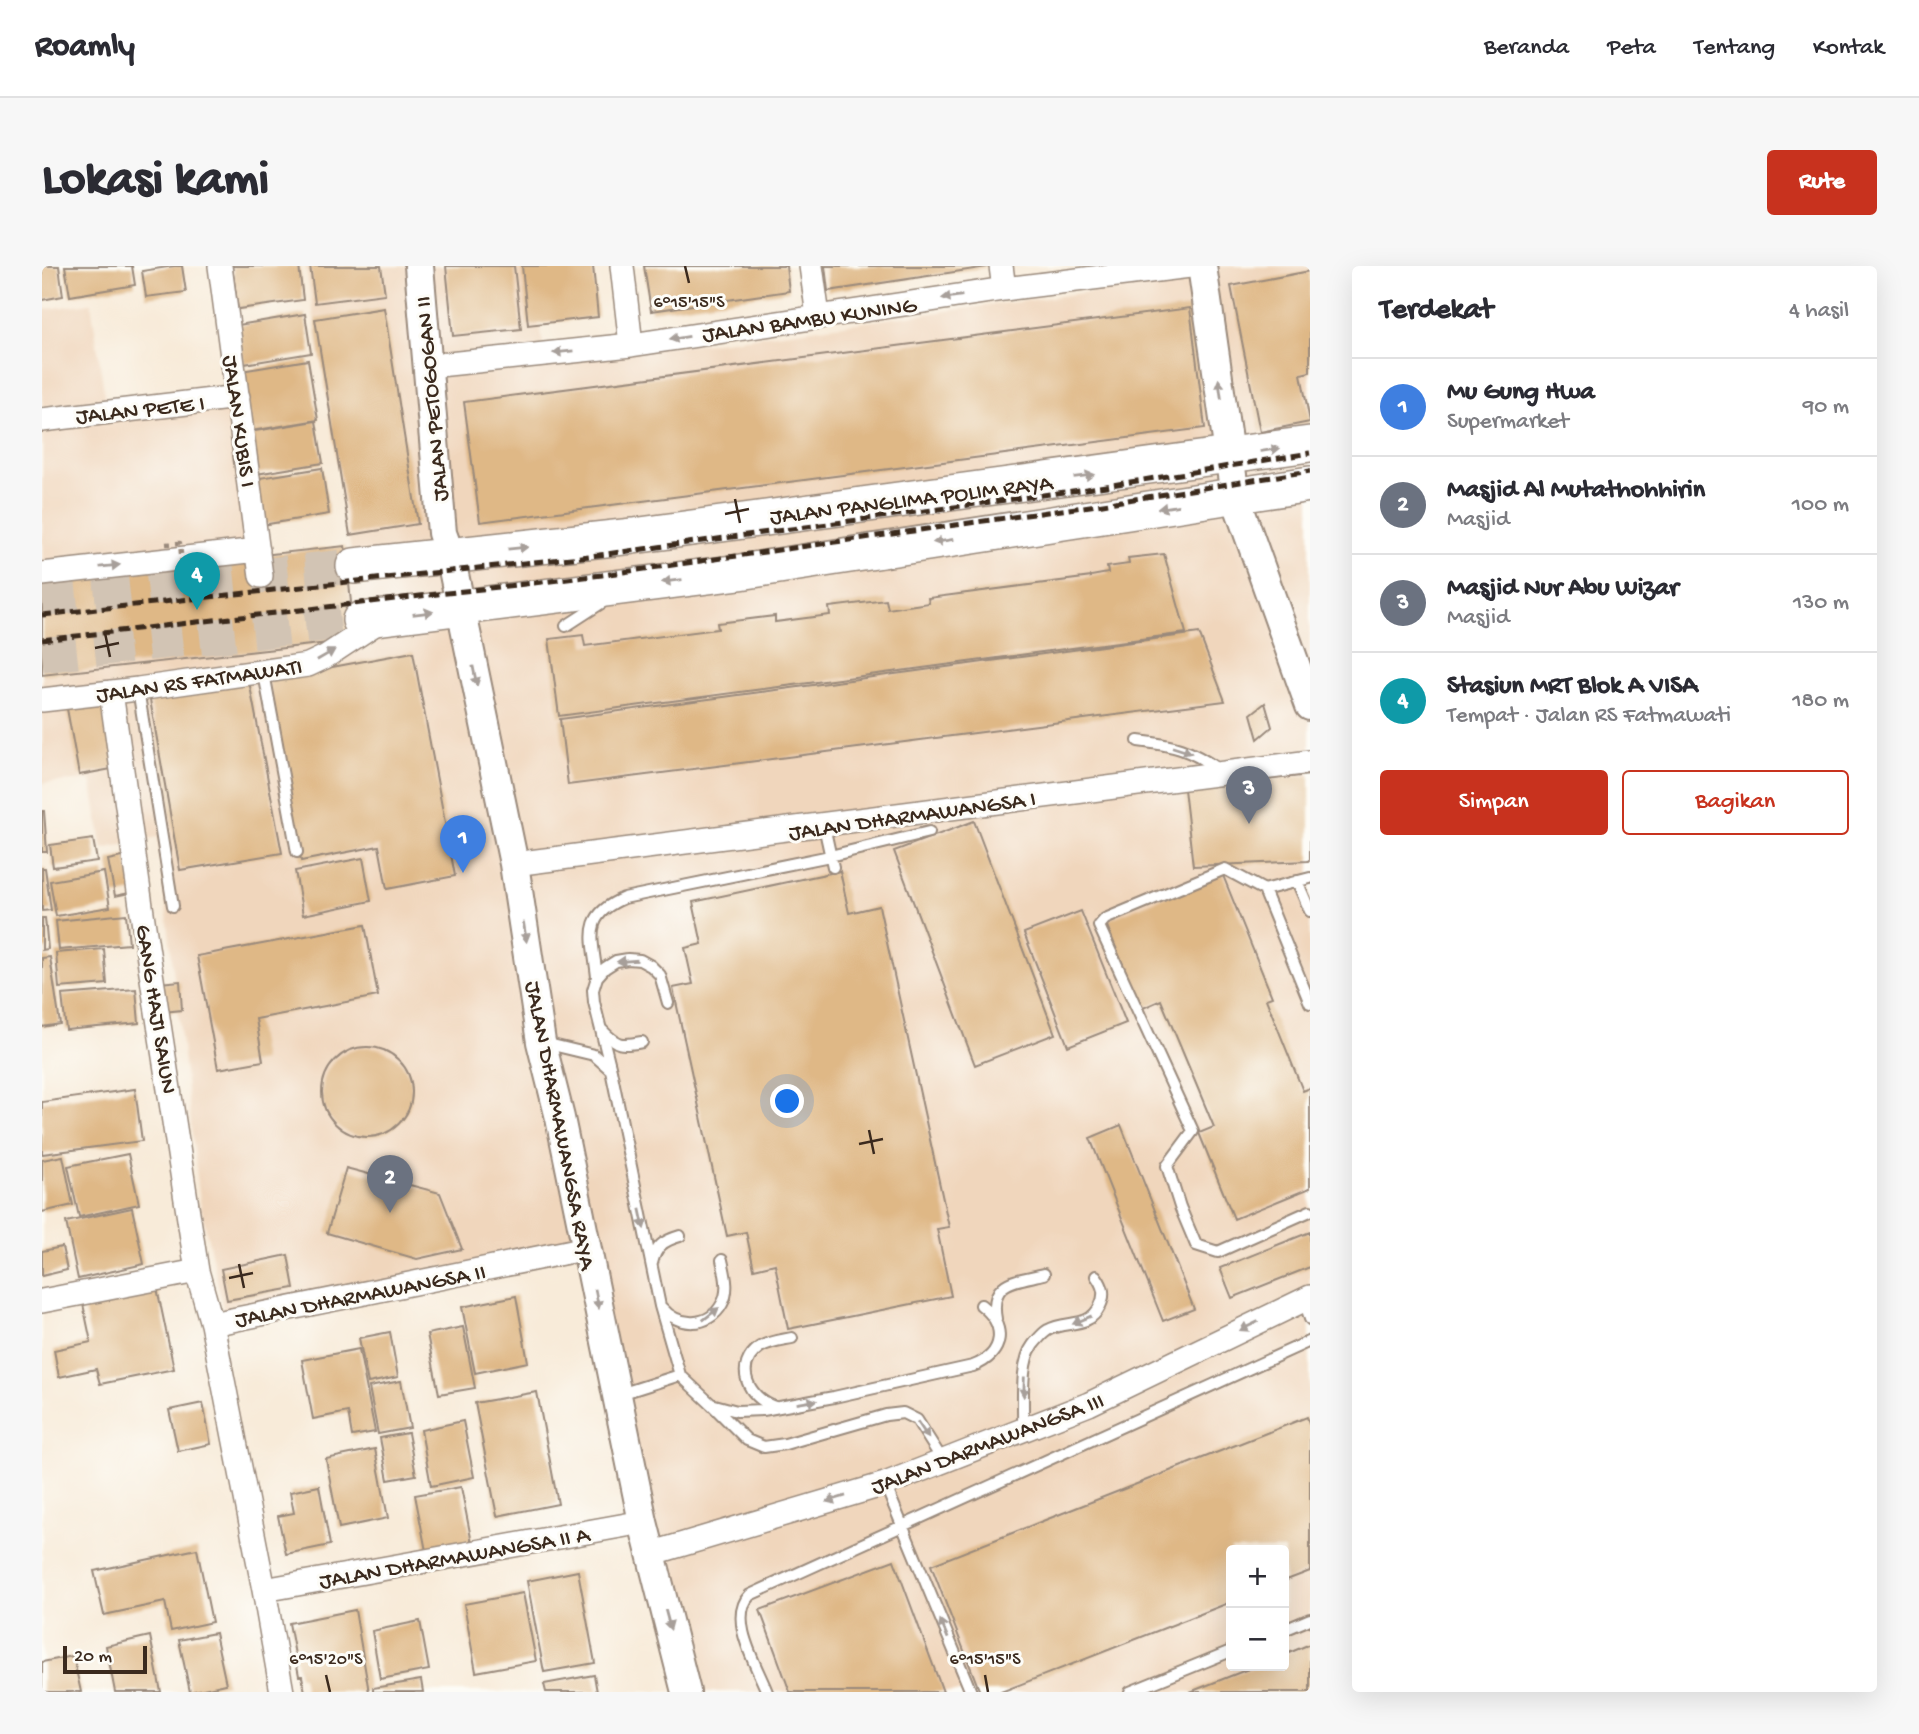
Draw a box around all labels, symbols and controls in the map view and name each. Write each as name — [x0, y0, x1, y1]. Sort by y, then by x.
text: Roamly — [35, 29, 135, 67]
text: Beranda — [1484, 34, 1569, 63]
text: Peta — [1607, 34, 1656, 63]
text: Tentang — [1694, 34, 1775, 63]
text: Kontak — [1813, 34, 1884, 63]
button: Rute — [1767, 150, 1877, 215]
text: Lokasi kami — [42, 153, 269, 211]
one-way arrow — [941, 292, 963, 303]
text: 6°15'15"S — [653, 293, 725, 314]
street label: JALAN BAMBU KUNING — [701, 293, 920, 350]
text: Terdekat — [1380, 294, 1493, 329]
street label: JALAN PETOGOGAN II — [411, 295, 456, 502]
text: 4 hasil — [1789, 298, 1849, 325]
one-way arrow — [668, 333, 690, 344]
one-way arrow — [552, 347, 574, 358]
street label: JALAN KUBIS I — [215, 354, 260, 489]
one-way arrow — [1214, 378, 1225, 400]
text: Mu Gung Hwa — [1447, 378, 1595, 409]
street label: JALAN PETE I — [75, 391, 206, 432]
text: 1 — [1398, 394, 1408, 421]
text: 90 m — [1803, 394, 1849, 421]
text: Supermarket — [1447, 409, 1569, 436]
one-way arrow — [1259, 444, 1281, 455]
one-way arrow — [1073, 470, 1095, 481]
street label: JALAN PANGLIMA POLIM RAYA — [769, 471, 1056, 532]
text: Masjid Al Mutathohhirin — [1447, 476, 1705, 507]
text: 2 — [1397, 492, 1409, 519]
text: 100 m — [1792, 492, 1849, 519]
one-way arrow — [1157, 502, 1179, 513]
text: Masjid — [1447, 507, 1509, 534]
one-way arrow — [932, 536, 954, 547]
one-way arrow — [507, 542, 529, 553]
pin: 4 — [174, 552, 220, 610]
one-way arrow — [99, 561, 121, 572]
text: Masjid Nur Abu Wizar — [1447, 574, 1678, 605]
one-way arrow — [661, 575, 683, 586]
text: 3 — [1397, 590, 1409, 617]
text: 130 m — [1793, 590, 1849, 617]
text: Masjid — [1447, 605, 1509, 632]
one-way arrow — [412, 608, 434, 619]
one-way arrow — [316, 649, 336, 661]
street label: JALAN RS FATMAWATI — [95, 655, 304, 710]
one-way arrow — [470, 665, 481, 687]
text: Stasiun MRT Blok A VISA — [1447, 672, 1698, 703]
text: 4 — [1398, 688, 1408, 715]
text: 180 m — [1792, 688, 1849, 715]
text: Tempat · Jalan RS Fatmawati — [1447, 703, 1731, 730]
one-way arrow — [1172, 745, 1193, 755]
pin: 3 — [1226, 766, 1272, 824]
button: Simpan — [1380, 770, 1608, 835]
button: Bagikan — [1622, 770, 1849, 835]
street label: JALAN DHARMAWANGSA I — [787, 787, 1038, 848]
pin: 1 — [440, 815, 486, 873]
one-way arrow — [520, 921, 531, 943]
street label: GANG HAJI SAIUN — [128, 923, 181, 1096]
one-way arrow — [615, 956, 637, 967]
street label: JALAN DHARMAWANGSA RAYA — [517, 979, 600, 1274]
your location — [770, 1084, 804, 1118]
pin: 2 — [367, 1155, 413, 1213]
one-way arrow — [636, 1208, 647, 1230]
street label: JALAN DHARMAWANGSA II — [233, 1260, 488, 1335]
one-way arrow — [592, 1288, 603, 1310]
one-way arrow — [702, 1306, 720, 1321]
one-way arrow — [1071, 1315, 1092, 1326]
one-way arrow — [1239, 1321, 1259, 1332]
one-way arrow — [1019, 1376, 1030, 1398]
street label: JALAN DARMAWANGSA III — [868, 1388, 1109, 1502]
one-way arrow — [796, 1396, 818, 1407]
one-way arrow — [916, 1421, 930, 1439]
one-way arrow — [825, 1494, 846, 1505]
street label: JALAN DHARMAWANGSA II A — [317, 1522, 593, 1597]
map controls — [1226, 1545, 1289, 1671]
button: + — [1226, 1545, 1289, 1608]
button: − — [1226, 1608, 1289, 1671]
one-way arrow — [663, 1610, 673, 1631]
one-way arrow — [938, 1619, 950, 1639]
scale bar — [63, 1643, 147, 1675]
text: 20 m — [74, 1646, 112, 1669]
text: 6°15'20"S — [289, 1650, 363, 1671]
text: 6°15'15"S — [949, 1650, 1021, 1671]

